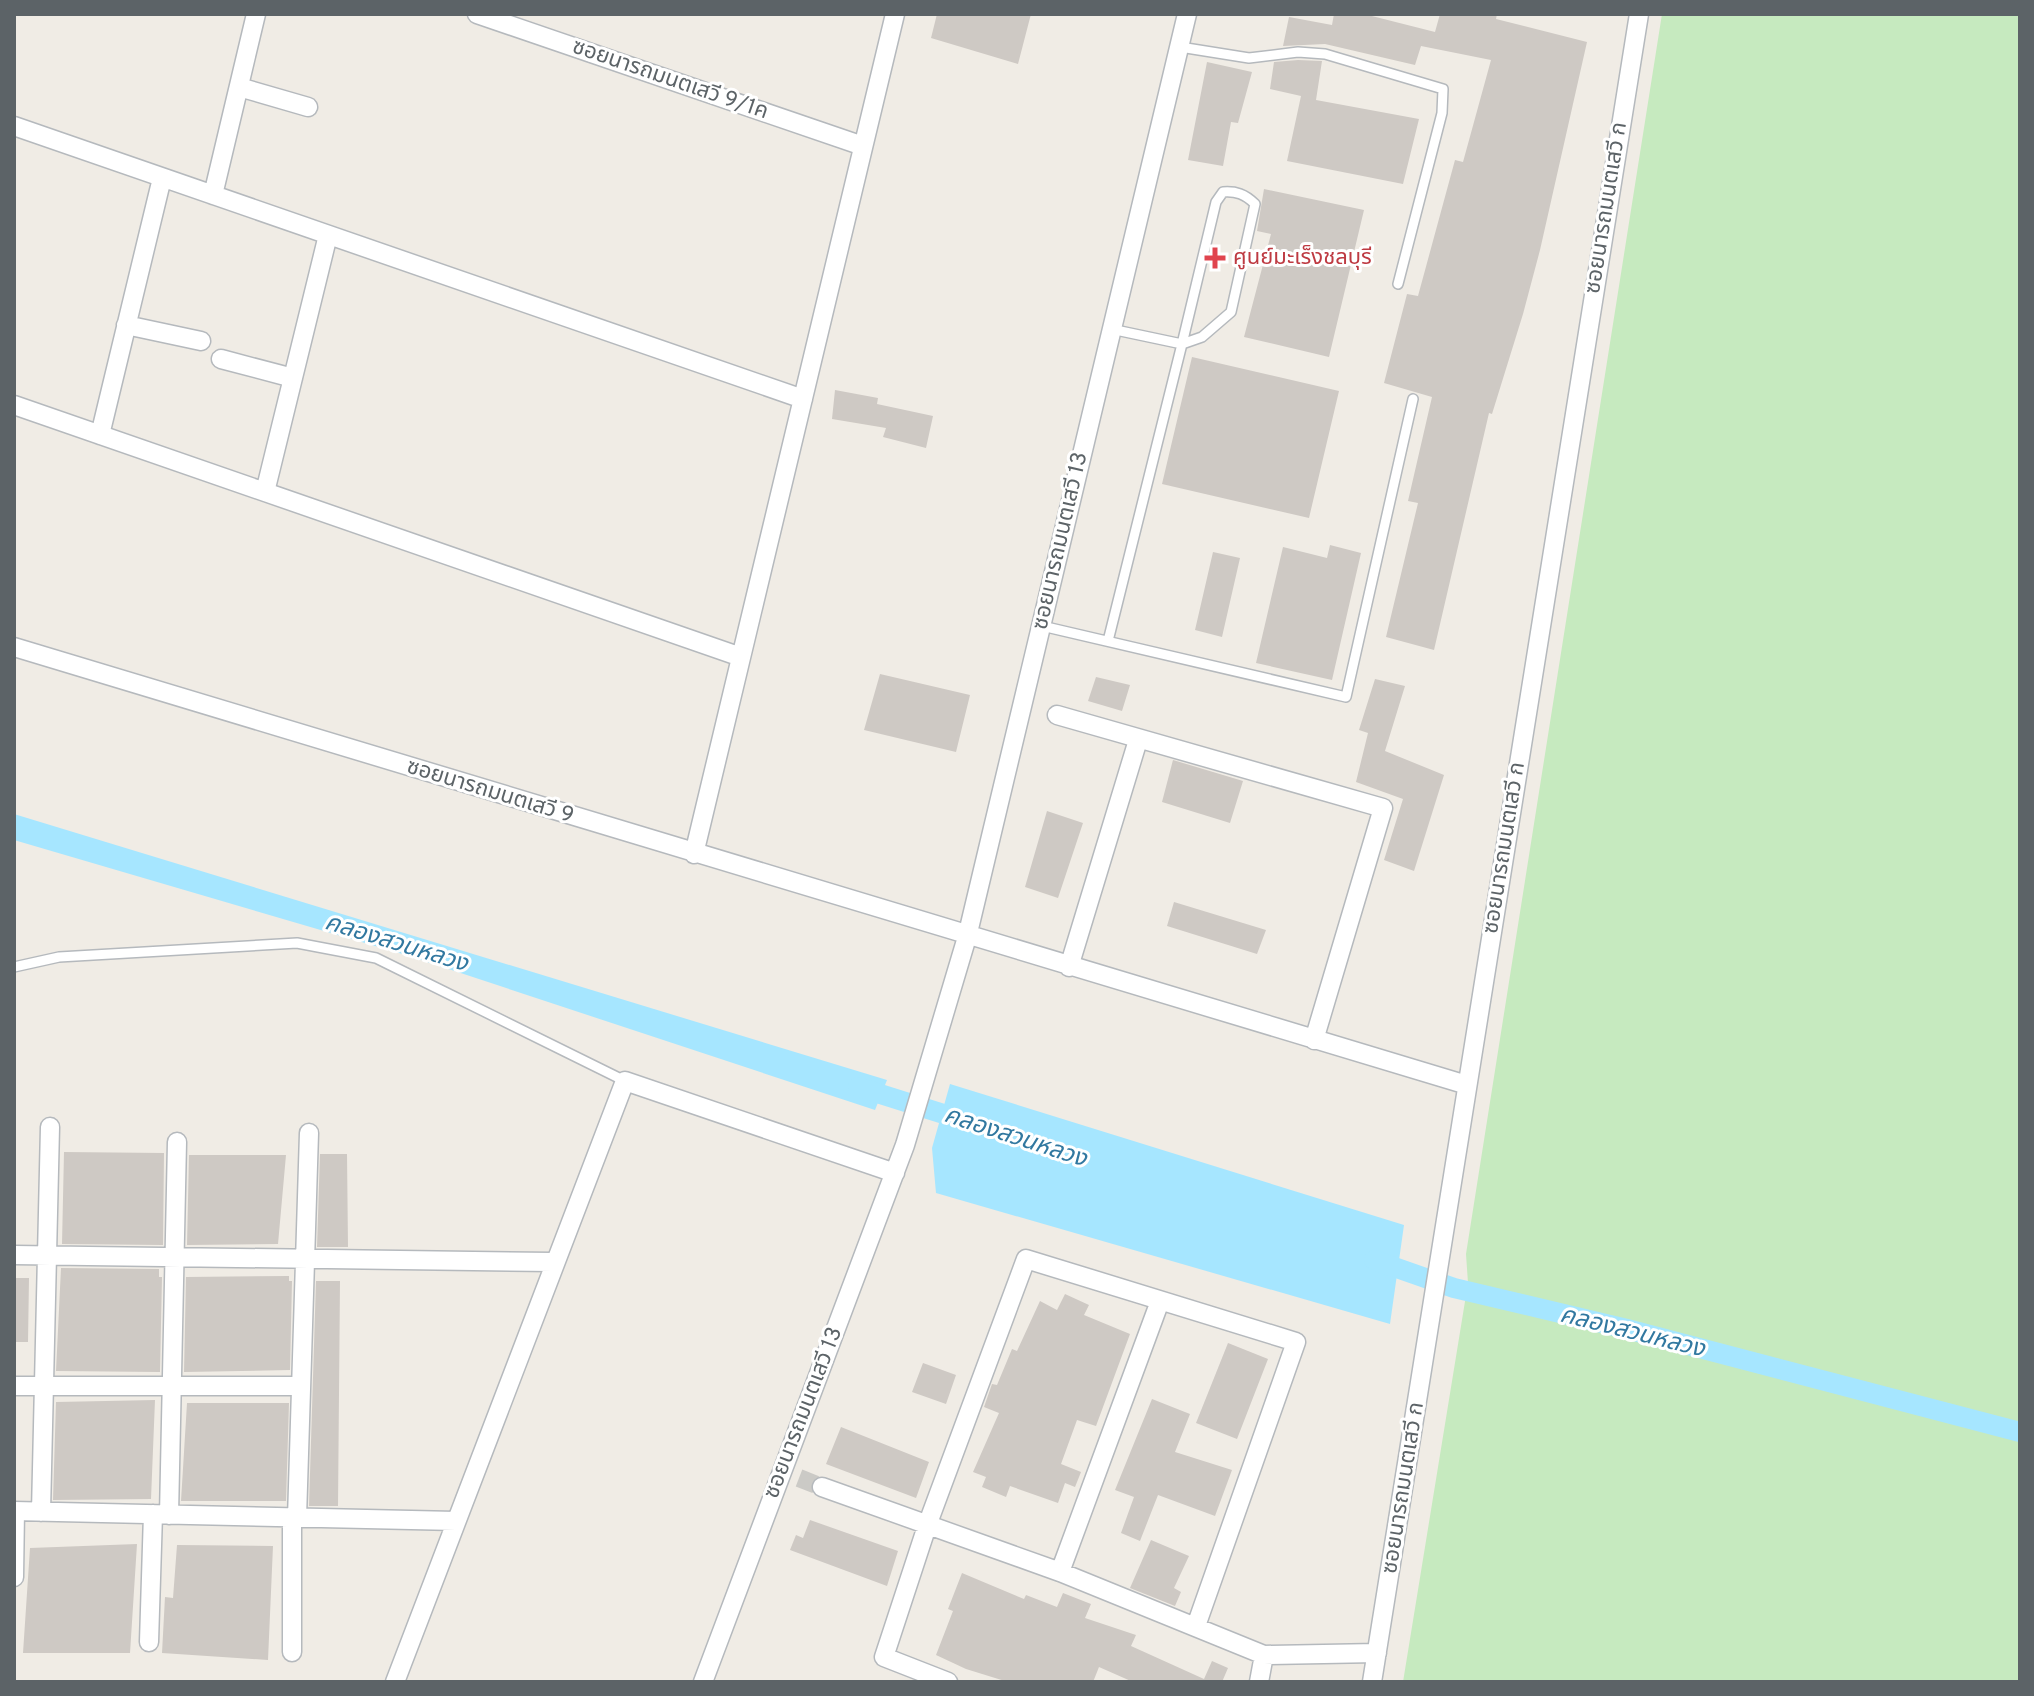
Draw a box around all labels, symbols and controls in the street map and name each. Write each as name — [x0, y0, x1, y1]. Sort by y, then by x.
street label: ซอยนารถมนตเสวี 9/1ค — [568, 34, 772, 126]
street label: ซอยนารถมนตเสวี ก — [1580, 120, 1634, 296]
place label: ศูนย์มะเร็งชลบุรี — [1233, 244, 1372, 272]
marker: ศูนย์มะเร็งชลบุรี — [1204, 247, 1226, 269]
street label: ซอยนารถมนตเสวี 13 — [1027, 449, 1095, 633]
street label: ซอยนารถมนตเสวี 9 — [403, 754, 577, 830]
street label: ซอยนารถมนตเสวี ก — [1478, 760, 1532, 936]
water label: คลองสวนหลวง — [321, 908, 472, 980]
water label: คลองสวนหลวง — [940, 1101, 1091, 1175]
water label: คลองสวนหลวง — [1557, 1301, 1708, 1366]
street label: ซอยนารถมนตเสวี 13 — [759, 1323, 849, 1503]
street label: ซอยนารถมนตเสวี ก — [1377, 1400, 1431, 1576]

